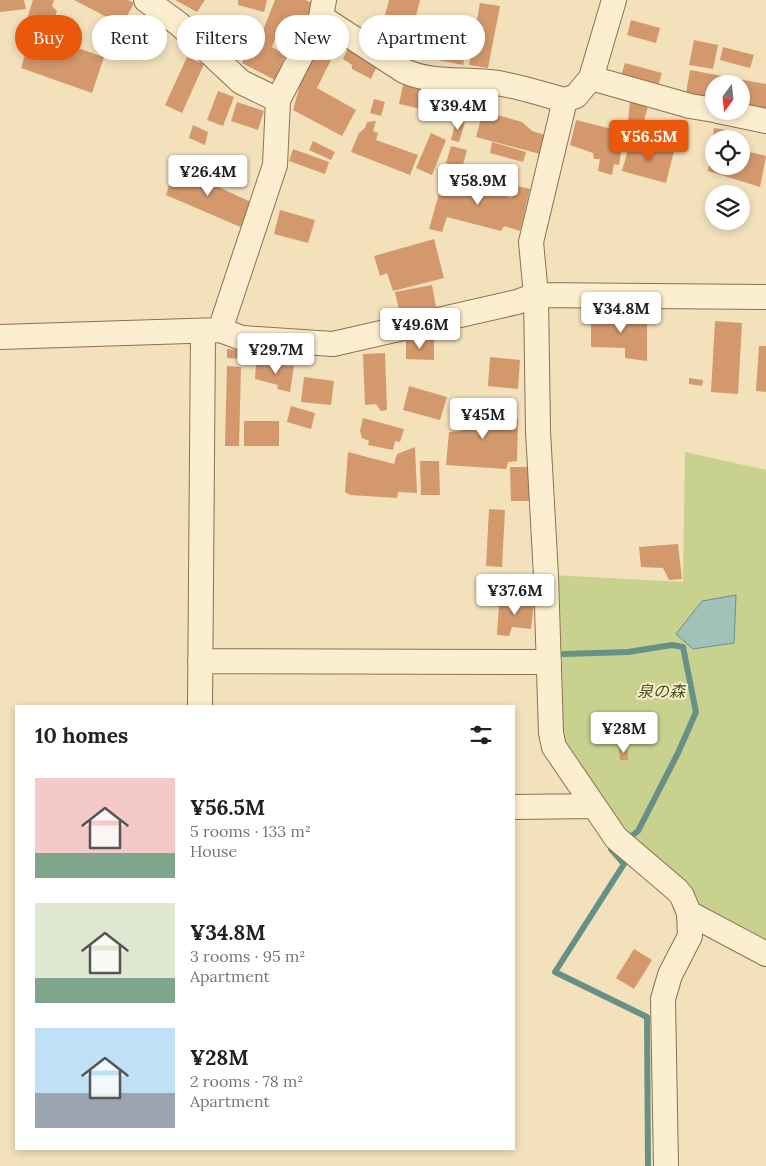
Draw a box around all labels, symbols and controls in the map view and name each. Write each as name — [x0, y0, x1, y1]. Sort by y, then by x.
chip: Buy — [15, 15, 82, 60]
chip: Rent — [92, 15, 167, 60]
chip: Filters — [177, 15, 265, 60]
chip: New — [275, 15, 349, 60]
chip: Apartment — [359, 15, 485, 60]
north arrow — [705, 75, 750, 120]
map controls — [705, 75, 750, 230]
pin: ¥39.4M — [417, 88, 499, 131]
text: ¥39.4M — [429, 95, 487, 115]
pin: ¥56.5M — [608, 120, 690, 162]
text: ¥56.5M — [620, 126, 678, 146]
button: locate — [705, 130, 750, 175]
pin: ¥26.4M — [167, 154, 249, 197]
text: ¥26.4M — [179, 161, 237, 181]
pin: ¥58.9M — [437, 164, 519, 206]
text: ¥58.9M — [449, 170, 507, 190]
button: layers — [705, 185, 750, 230]
pin: ¥34.8M — [580, 292, 662, 334]
text: ¥34.8M — [592, 298, 650, 318]
pin: ¥49.6M — [379, 308, 461, 350]
text: ¥49.6M — [391, 314, 449, 334]
pin: ¥29.7M — [235, 332, 317, 375]
text: ¥29.7M — [248, 339, 304, 359]
pin: ¥45M — [453, 398, 513, 440]
text: ¥45M — [461, 404, 505, 424]
pin: ¥37.6M — [474, 574, 556, 616]
text: ¥37.6M — [487, 580, 543, 600]
park label: 泉の森 — [637, 681, 687, 701]
pin: ¥28M — [594, 712, 654, 754]
text: ¥28M — [602, 718, 646, 738]
icon: filters — [467, 721, 495, 749]
text: 10 homes — [35, 722, 128, 749]
text: ¥56.5M — [190, 794, 265, 821]
icon: home — [75, 798, 135, 858]
text: 5 rooms · 133 m² — [190, 821, 311, 841]
text: House — [190, 841, 237, 861]
text: ¥34.8M — [190, 919, 266, 946]
icon: home — [75, 923, 135, 983]
text: 3 rooms · 95 m² — [190, 946, 305, 966]
text: Apartment — [190, 966, 270, 986]
text: ¥28M — [190, 1044, 249, 1071]
icon: home — [75, 1048, 135, 1108]
text: 2 rooms · 78 m² — [190, 1071, 304, 1091]
text: Apartment — [190, 1091, 270, 1111]

